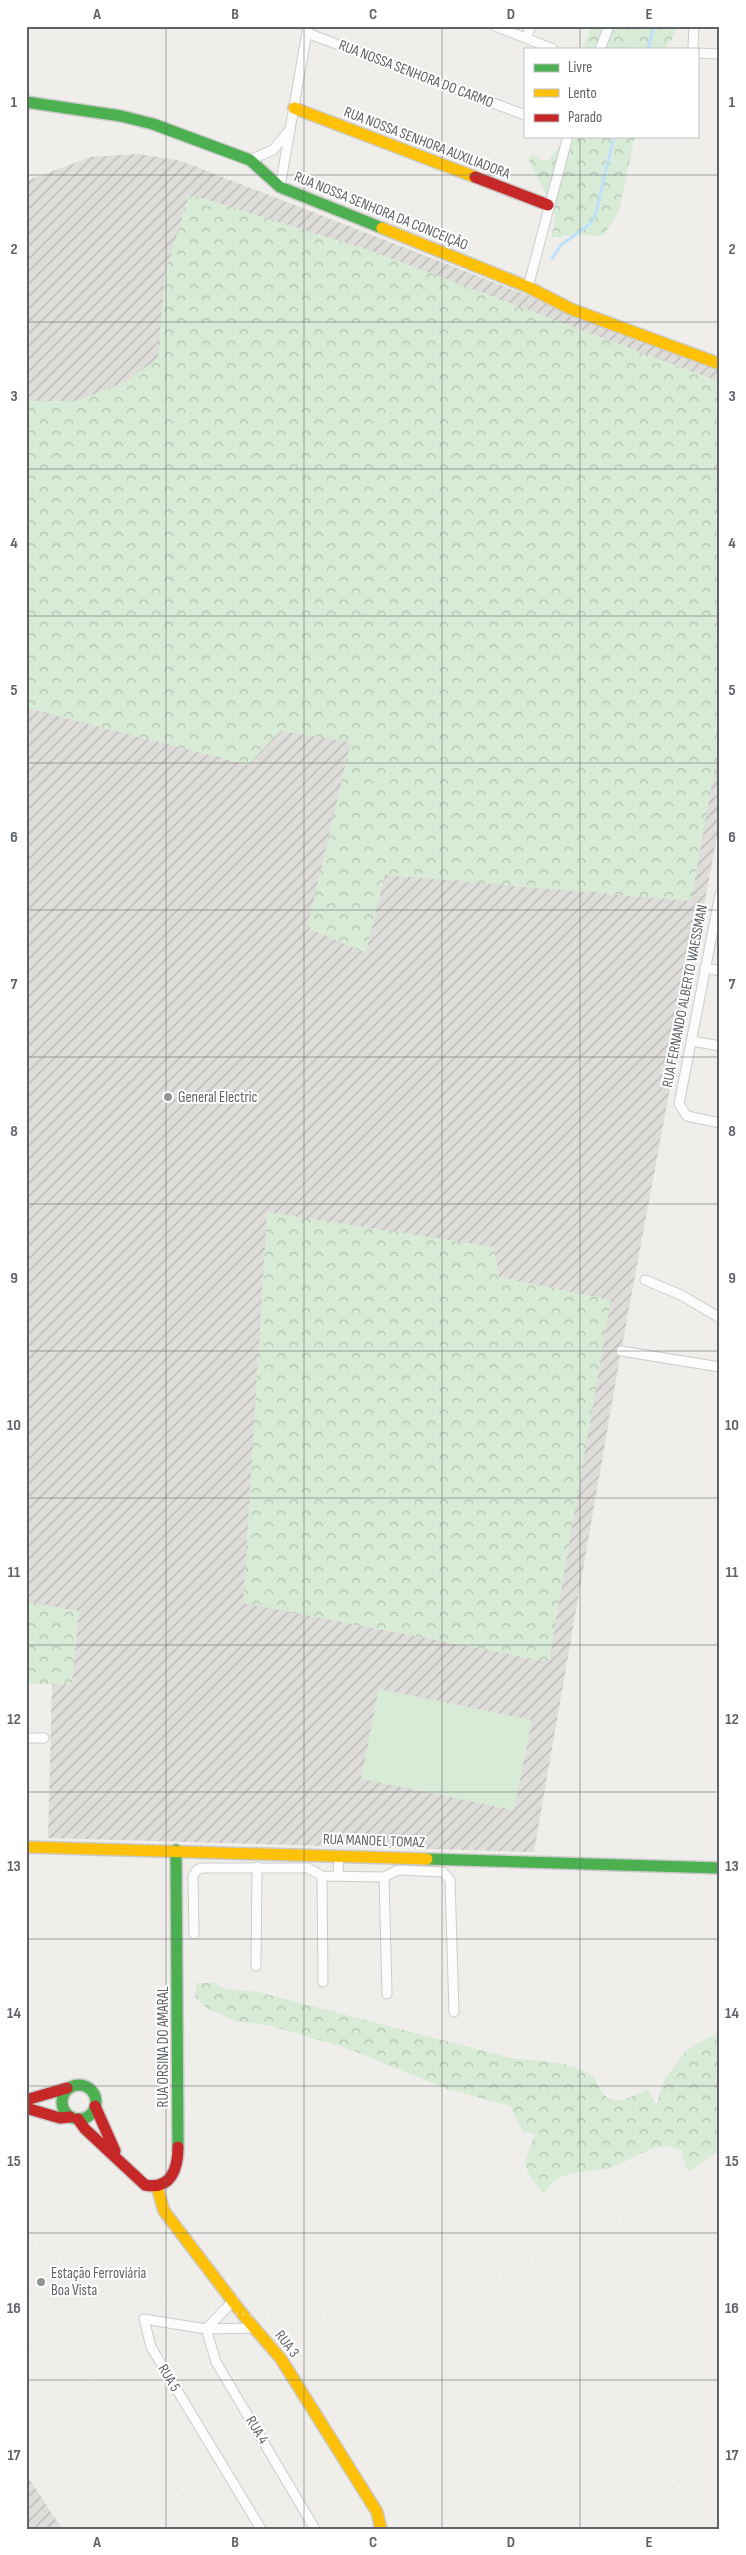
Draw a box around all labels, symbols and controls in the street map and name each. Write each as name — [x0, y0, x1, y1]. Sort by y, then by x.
text: A — [92, 5, 101, 24]
text: B — [231, 5, 239, 24]
text: C — [369, 5, 377, 24]
text: D — [507, 5, 515, 24]
text: E — [646, 5, 653, 24]
street label: RUA NOSSA SENHORA DO CARMO — [336, 36, 496, 112]
legend — [524, 48, 698, 138]
text: Livre — [568, 58, 592, 77]
text: Lento — [568, 84, 597, 103]
text: 1 — [11, 93, 18, 112]
text: 1 — [729, 93, 736, 112]
street label: RUA NOSSA SENHORA AUXILIADORA — [341, 103, 513, 184]
text: Parado — [568, 108, 602, 127]
street label: RUA NOSSA SENHORA DA CONCEIÇÃO — [291, 167, 471, 255]
text: 2 — [10, 240, 18, 259]
text: 2 — [728, 240, 736, 259]
text: 3 — [10, 387, 18, 406]
text: 3 — [728, 387, 736, 406]
text: 4 — [10, 534, 18, 553]
text: 4 — [728, 534, 736, 553]
text: 5 — [10, 681, 18, 700]
text: 5 — [728, 681, 736, 700]
text: 6 — [10, 828, 18, 847]
text: 6 — [728, 828, 736, 847]
street label: RUA FERNANDO ALBERTO WAESSMAN — [658, 903, 712, 1089]
text: 7 — [11, 975, 18, 994]
text: 7 — [729, 975, 736, 994]
place label: General Electric — [178, 1088, 258, 1107]
marker: General Electric — [162, 1091, 174, 1103]
text: 8 — [10, 1122, 18, 1141]
text: 8 — [728, 1122, 736, 1141]
text: 9 — [10, 1269, 18, 1288]
text: 9 — [728, 1269, 736, 1288]
text: 10 — [7, 1416, 21, 1435]
text: 10 — [725, 1416, 739, 1435]
text: 11 — [8, 1563, 21, 1582]
text: 11 — [726, 1563, 739, 1582]
text: 12 — [7, 1710, 21, 1729]
text: 12 — [725, 1710, 739, 1729]
street label: RUA MANOEL TOMAZ — [322, 1830, 426, 1852]
text: 13 — [7, 1857, 21, 1876]
text: 13 — [725, 1857, 739, 1876]
street label: RUA ORSINA DO AMARAL — [154, 1986, 173, 2107]
text: 14 — [7, 2004, 21, 2023]
text: 14 — [725, 2004, 739, 2023]
text: 15 — [7, 2152, 21, 2171]
text: 15 — [725, 2152, 739, 2171]
place label: Estação Ferroviária Boa Vista — [51, 2264, 146, 2300]
marker: Estação Ferroviária Boa Vista — [35, 2276, 47, 2288]
text: 16 — [7, 2299, 21, 2318]
text: 16 — [725, 2299, 739, 2318]
street label: RUA 3 — [271, 2327, 303, 2361]
street label: RUA 5 — [153, 2361, 185, 2395]
street label: RUA 4 — [241, 2413, 273, 2447]
text: 17 — [7, 2446, 21, 2465]
text: 17 — [725, 2446, 739, 2465]
text: A — [92, 2533, 101, 2552]
text: B — [231, 2533, 239, 2552]
text: C — [369, 2533, 377, 2552]
text: D — [507, 2533, 515, 2552]
text: E — [646, 2533, 653, 2552]

